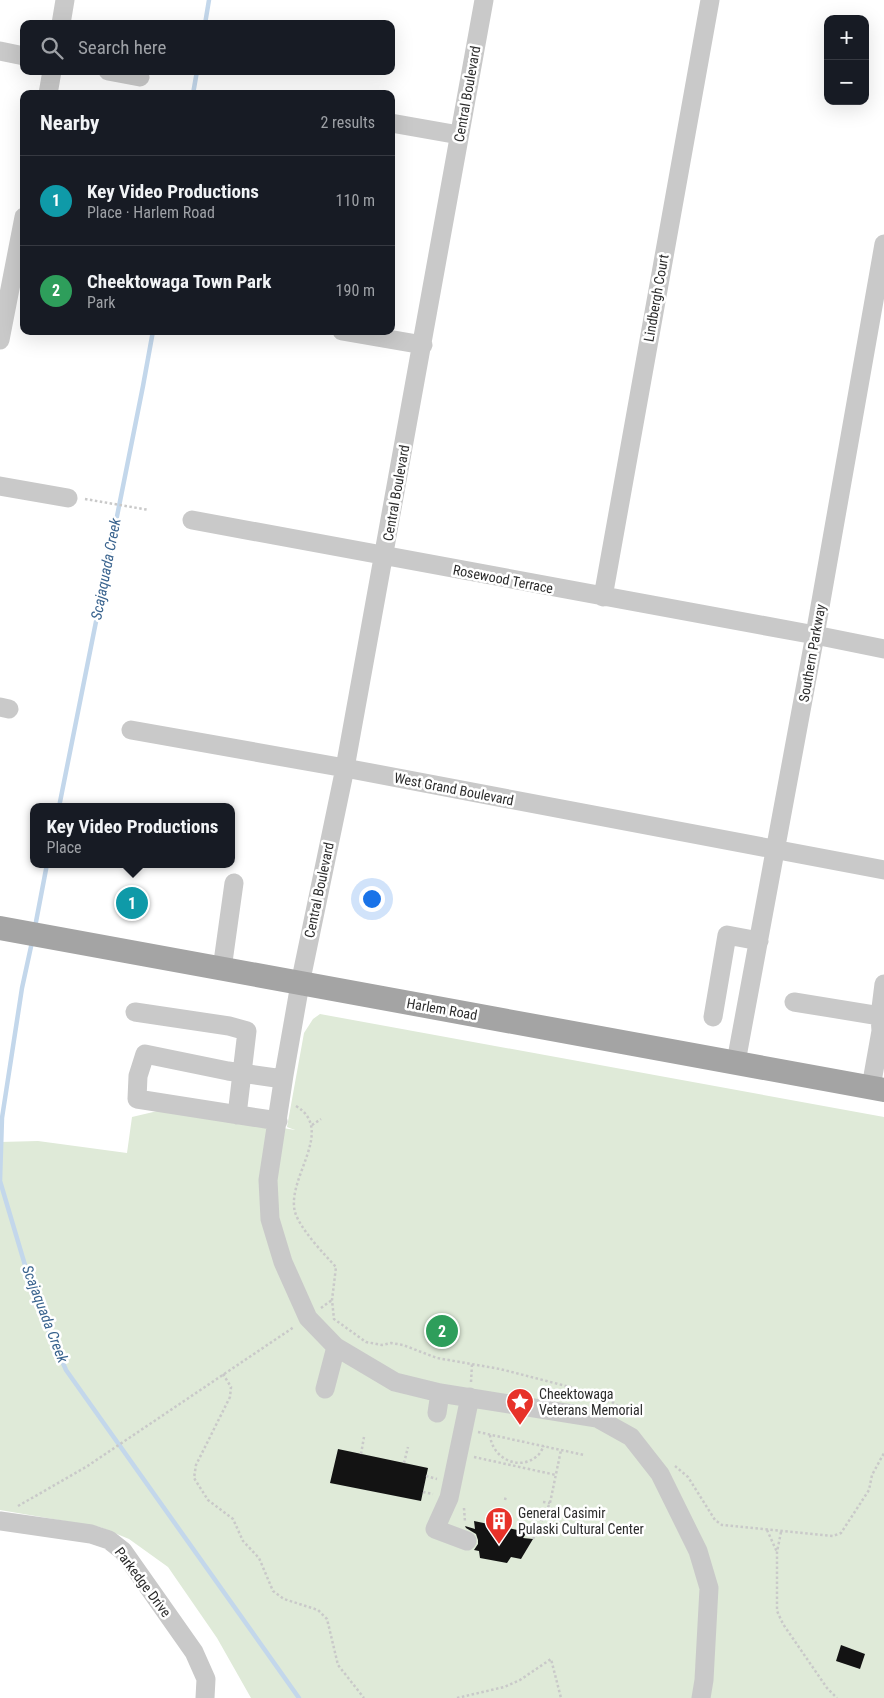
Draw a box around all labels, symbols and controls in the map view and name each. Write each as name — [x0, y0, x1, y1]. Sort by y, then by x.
map controls — [824, 15, 869, 105]
button: + — [824, 15, 869, 60]
search box — [20, 20, 395, 75]
icon: search — [38, 34, 66, 62]
text: Search here — [78, 36, 166, 59]
street label: Central Boulevard — [451, 45, 483, 143]
button: − — [824, 60, 869, 105]
text: Nearby — [40, 111, 99, 135]
text: 2 results — [320, 113, 375, 132]
text: Key Video Productions — [87, 180, 259, 203]
text: 1 — [52, 191, 60, 210]
text: 110 m — [336, 191, 375, 210]
text: Place · Harlem Road — [87, 203, 215, 222]
street label: Lindbergh Court — [640, 253, 672, 343]
text: Cheektowaga Town Park — [87, 270, 271, 293]
text: 2 — [52, 281, 60, 300]
text: 190 m — [336, 281, 375, 300]
text: Park — [87, 293, 116, 312]
street label: Central Boulevard — [380, 444, 412, 542]
water label: Scajaquada Creek — [87, 516, 125, 621]
street label: Rosewood Terrace — [452, 561, 555, 597]
street label: Southern Parkway — [796, 603, 829, 703]
street label: West Grand Boulevard — [393, 770, 515, 808]
popup — [30, 803, 235, 868]
text: Key Video Productions — [47, 815, 218, 838]
text: Place — [47, 838, 82, 857]
street label: Central Boulevard — [301, 841, 337, 939]
pin: 1 — [116, 884, 148, 922]
your location — [359, 886, 385, 912]
street label: Harlem Road — [406, 995, 478, 1023]
water label: Scajaquada Creek — [18, 1263, 72, 1366]
pin: 2 — [426, 1312, 458, 1350]
place label: Cheektowaga Veterans Memorial — [539, 1386, 643, 1418]
place icon: Cheektowaga Veterans Memorial — [505, 1387, 535, 1426]
place label: General Casimir Pulaski Cultural Center — [518, 1505, 644, 1537]
building icon: General Casimir Pulaski Cultural Center — [484, 1506, 514, 1545]
street label: Parkedge Drive — [112, 1544, 175, 1620]

